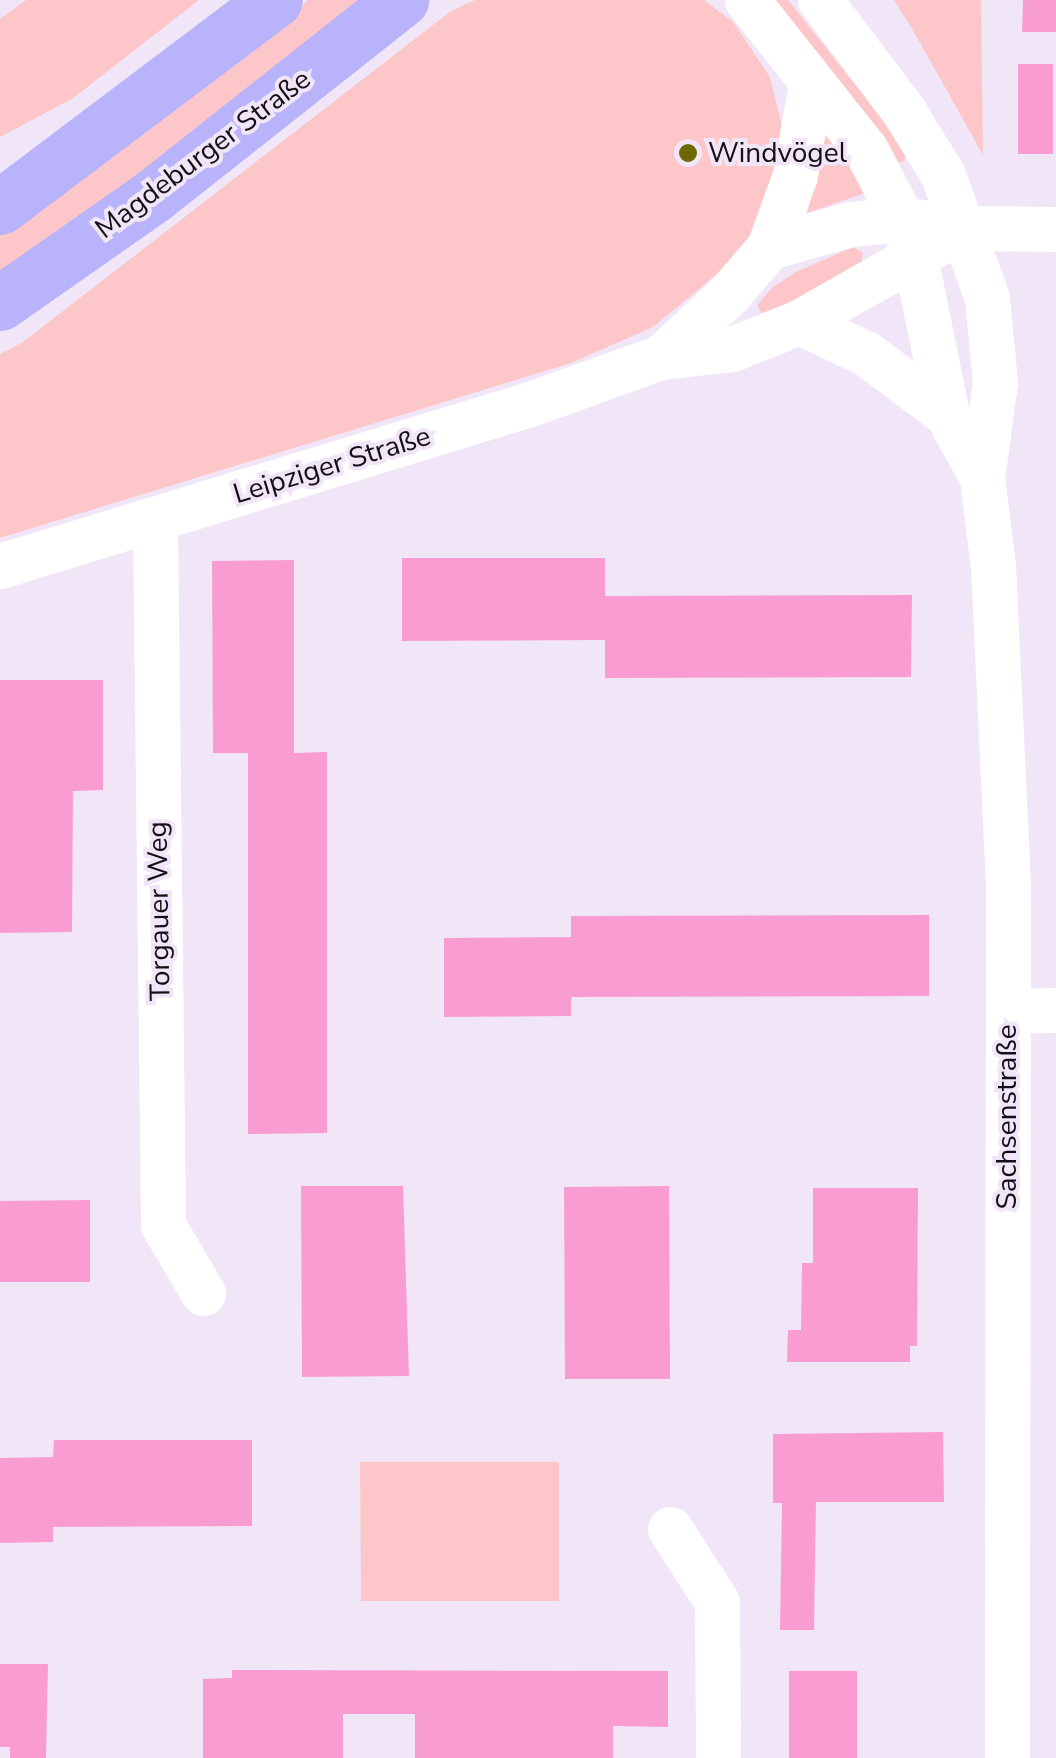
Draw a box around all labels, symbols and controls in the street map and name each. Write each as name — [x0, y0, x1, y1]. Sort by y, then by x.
street label: Magdeburger Straße — [89, 62, 317, 246]
place label: Windvögel — [708, 136, 847, 170]
marker: Windvögel — [677, 142, 699, 164]
street label: Leipziger Straße — [229, 419, 435, 511]
street label: Torgauer Weg — [141, 821, 177, 1001]
street label: Sachsenstraße — [990, 1024, 1024, 1210]

